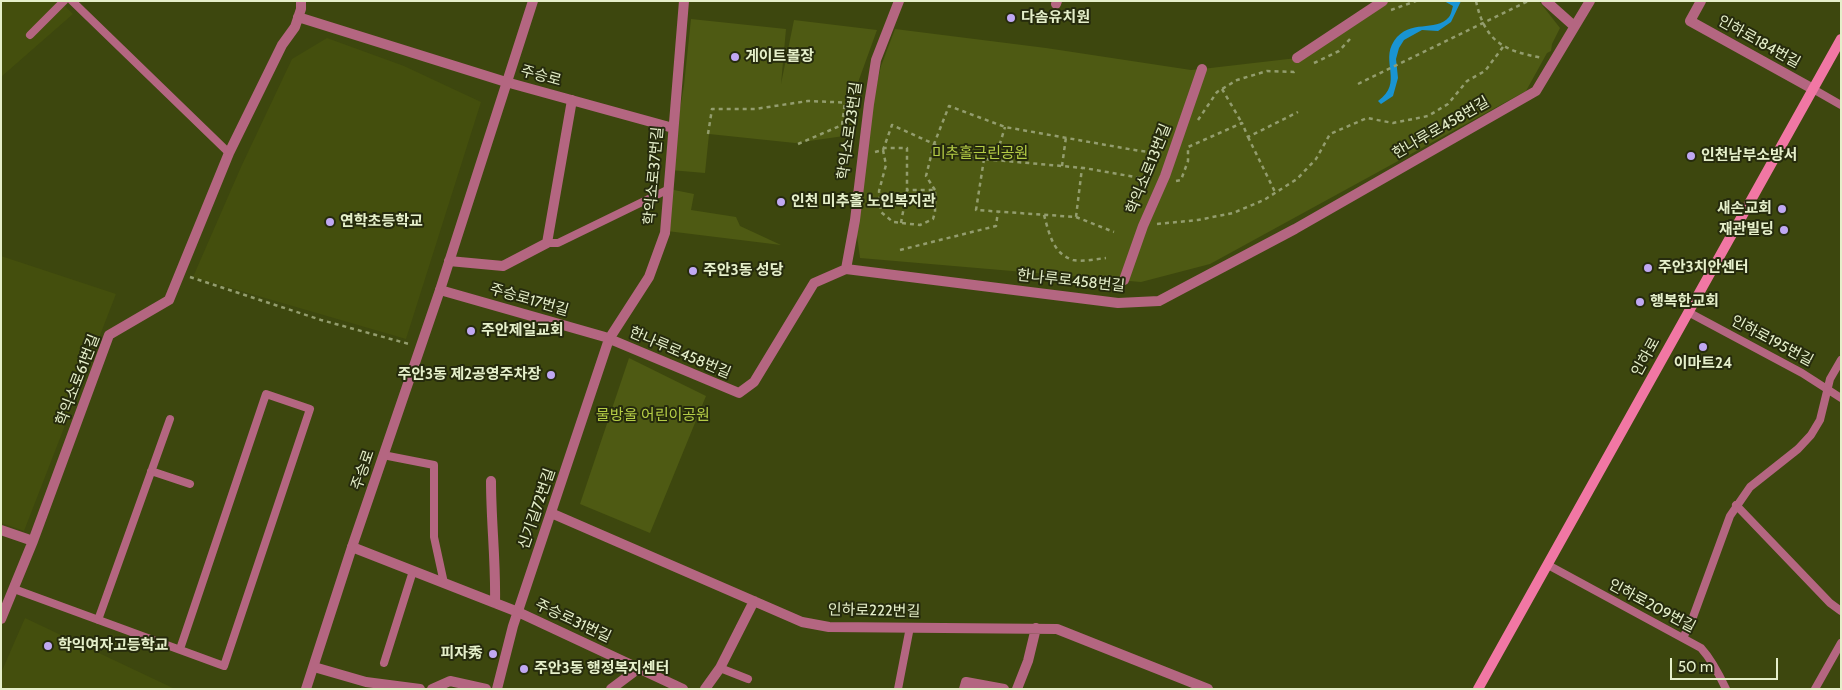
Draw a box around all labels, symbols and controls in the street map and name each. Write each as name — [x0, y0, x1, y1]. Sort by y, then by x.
place label: 다솜유치원 — [1021, 9, 1090, 27]
marker: 다솜유치원 — [1005, 12, 1017, 24]
street label: 인하로184번길 — [1715, 12, 1803, 72]
place label: 게이트볼장 — [745, 48, 814, 66]
marker: 게이트볼장 — [729, 51, 741, 63]
street label: 주승로 — [519, 62, 563, 90]
street label: 학익소로23번길 — [834, 81, 866, 181]
street label: 한나루로458번길 — [1389, 93, 1493, 163]
street label: 학익소로13번길 — [1123, 121, 1175, 217]
street label: 학익소로37번길 — [641, 126, 667, 226]
park label: 미추홀근린공원 — [932, 145, 1028, 163]
place label: 인천남부소방서 — [1701, 147, 1798, 165]
marker: 인천남부소방서 — [1685, 150, 1697, 162]
place label: 인천 미추홀 노인복지관 — [791, 193, 936, 211]
marker: 인천 미추홀 노인복지관 — [775, 196, 787, 208]
place label: 새손교회 — [1717, 200, 1772, 218]
marker: 새손교회 — [1776, 203, 1788, 215]
place label: 연학초등학교 — [340, 213, 423, 231]
marker: 연학초등학교 — [324, 216, 336, 228]
place label: 재관빌딩 — [1719, 221, 1774, 239]
marker: 재관빌딩 — [1778, 224, 1790, 236]
place label: 주안3치안센터 — [1658, 259, 1749, 277]
place label: 주안3동 성당 — [703, 262, 783, 280]
marker: 주안3치안센터 — [1642, 262, 1654, 274]
marker: 주안3동 성당 — [687, 265, 699, 277]
street label: 한나루로458번길 — [1016, 266, 1126, 296]
street label: 주승로17번길 — [487, 280, 571, 320]
place label: 행복한교회 — [1650, 293, 1719, 311]
marker: 행복한교회 — [1634, 296, 1646, 308]
street label: 인하로195번길 — [1728, 312, 1816, 370]
place label: 주안제일교회 — [481, 322, 564, 340]
street label: 한나루로458번길 — [626, 323, 734, 383]
marker: 주안제일교회 — [465, 325, 477, 337]
street label: 학익소로61번길 — [52, 332, 104, 428]
street label: 인하로 — [1628, 335, 1664, 379]
marker: 이마트24 — [1697, 341, 1709, 353]
place label: 이마트24 — [1674, 355, 1732, 373]
place label: 주안3동 제2공영주차장 — [397, 366, 541, 384]
marker: 주안3동 제2공영주차장 — [545, 369, 557, 381]
park label: 물방울 어린이공원 — [596, 407, 710, 425]
street label: 주승로 — [348, 447, 378, 493]
street label: 신기길72번길 — [515, 466, 559, 552]
street label: 인하로209번길 — [1605, 576, 1699, 636]
street label: 주승로31번길 — [532, 596, 614, 646]
street label: 인하로222번길 — [828, 601, 920, 621]
place label: 학익여자고등학교 — [58, 637, 168, 655]
marker: 학익여자고등학교 — [42, 640, 54, 652]
place label: 피자秀 — [440, 645, 483, 663]
marker: 피자秀 — [487, 648, 499, 660]
scale bar — [1672, 648, 1780, 680]
text: 50 m — [1678, 658, 1713, 676]
place label: 주안3동 행정복지센터 — [534, 660, 670, 678]
marker: 주안3동 행정복지센터 — [518, 663, 530, 675]

